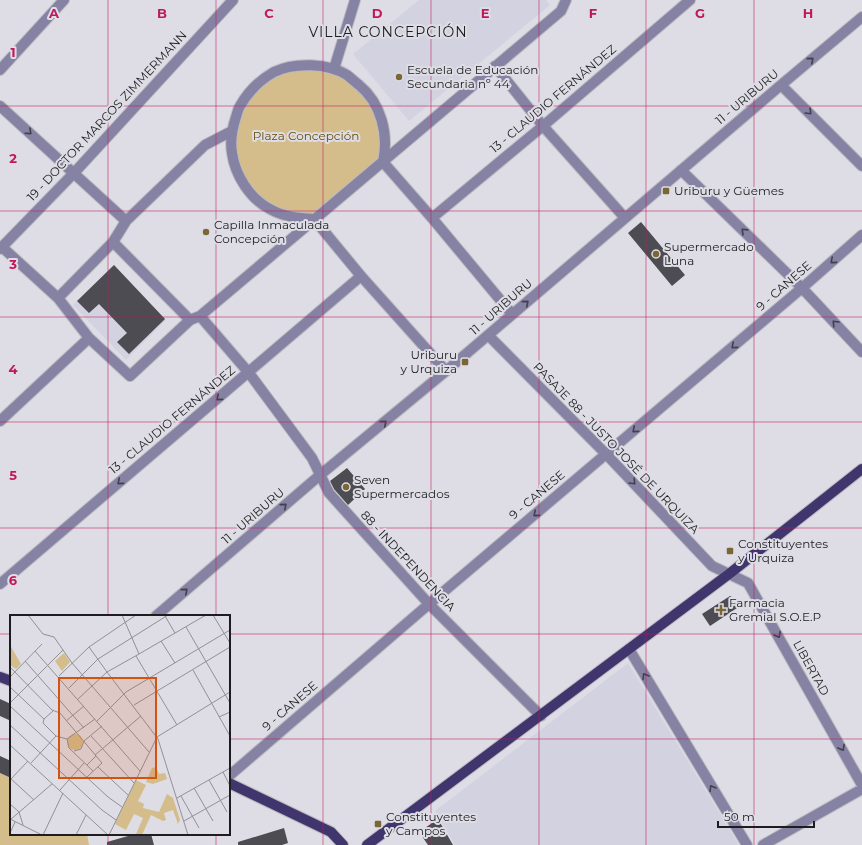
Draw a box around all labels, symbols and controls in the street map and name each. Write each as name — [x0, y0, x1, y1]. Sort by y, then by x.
text: A — [48, 5, 60, 21]
text: B — [157, 5, 167, 21]
text: C — [264, 5, 274, 21]
text: D — [372, 5, 383, 21]
text: E — [481, 5, 490, 21]
text: F — [589, 5, 597, 21]
text: G — [695, 5, 705, 21]
text: H — [803, 5, 813, 21]
district label: VILLA CONCEPCIÓN — [308, 23, 468, 41]
street label: 19 - DOCTOR MARCOS ZIMMERMANN — [24, 27, 190, 204]
street label: 13 - CLAUDIO FERNÁNDEZ — [486, 41, 619, 156]
text: 1 — [10, 44, 16, 60]
one-way arrow — [807, 57, 814, 64]
place label: Escuela de Educación Secundaria nº 44 — [407, 62, 538, 91]
street label: 11 - URIBURU — [712, 66, 781, 127]
marker: Escuela de Educación Secundaria nº 44 — [394, 72, 404, 82]
one-way arrow — [804, 107, 812, 115]
one-way arrow — [24, 127, 32, 135]
park label: Plaza Concepción — [253, 128, 359, 143]
text: 2 — [9, 150, 17, 166]
place label: Uriburu y Güemes — [674, 183, 784, 198]
marker: Uriburu y Güemes — [661, 186, 671, 196]
place label: Capilla Inmaculada Concepción — [214, 217, 329, 246]
marker: Capilla Inmaculada Concepción — [201, 227, 211, 237]
one-way arrow — [741, 228, 749, 236]
place label: Supermercado Luna — [664, 239, 754, 268]
marker: Supermercado Luna — [651, 249, 661, 259]
text: 3 — [8, 256, 17, 272]
one-way arrow — [830, 256, 837, 263]
street label: 9 - CANESE — [753, 258, 814, 314]
street label: 11 - URIBURU — [466, 275, 535, 338]
one-way arrow — [521, 300, 529, 307]
one-way arrow — [833, 321, 840, 328]
one-way arrow — [731, 341, 739, 348]
place label: Uriburu y Urquiza — [400, 347, 457, 376]
marker: Uriburu y Urquiza — [460, 357, 470, 367]
street label: PASAJE 88 - JUSTO JOSÉ DE URQUIZA — [530, 359, 703, 537]
text: 4 — [9, 361, 18, 377]
street label: 13 - CLAUDIO FERNÁNDEZ — [105, 362, 238, 477]
one-way arrow — [216, 393, 223, 400]
one-way arrow — [379, 420, 386, 427]
one-way arrow — [632, 425, 640, 432]
text: 5 — [9, 467, 17, 483]
street label: 9 - CANESE — [506, 467, 568, 522]
place label: Seven Supermercados — [354, 472, 450, 501]
one-way arrow — [628, 477, 636, 485]
one-way arrow — [117, 478, 124, 485]
marker: Seven Supermercados — [341, 482, 351, 492]
street label: 11 - URIBURU — [218, 484, 287, 547]
one-way arrow — [279, 503, 287, 511]
street label: 88 - INDEPENDENCIA — [358, 507, 459, 614]
one-way arrow — [533, 509, 540, 516]
place label: Constituyentes y Urquiza — [737, 536, 828, 565]
marker: Constituyentes y Urquiza — [725, 546, 735, 556]
text: 6 — [9, 572, 18, 588]
one-way arrow — [181, 588, 188, 595]
place label: Farmacia Gremial S.O.E.P — [729, 595, 821, 624]
marker: Farmacia Gremial S.O.E.P — [716, 605, 726, 615]
inset map — [10, 615, 230, 835]
one-way arrow — [773, 631, 780, 638]
street label: LIBERTAD — [790, 637, 833, 698]
one-way arrow — [643, 673, 650, 680]
street label: 9 - CANESE — [259, 678, 320, 734]
one-way arrow — [837, 744, 844, 752]
one-way arrow — [710, 785, 717, 792]
scale bar — [718, 803, 814, 829]
place label: Constituyentes y Campos — [385, 809, 476, 838]
text: 50 m — [724, 809, 755, 824]
marker: Constituyentes y Campos — [373, 819, 383, 829]

